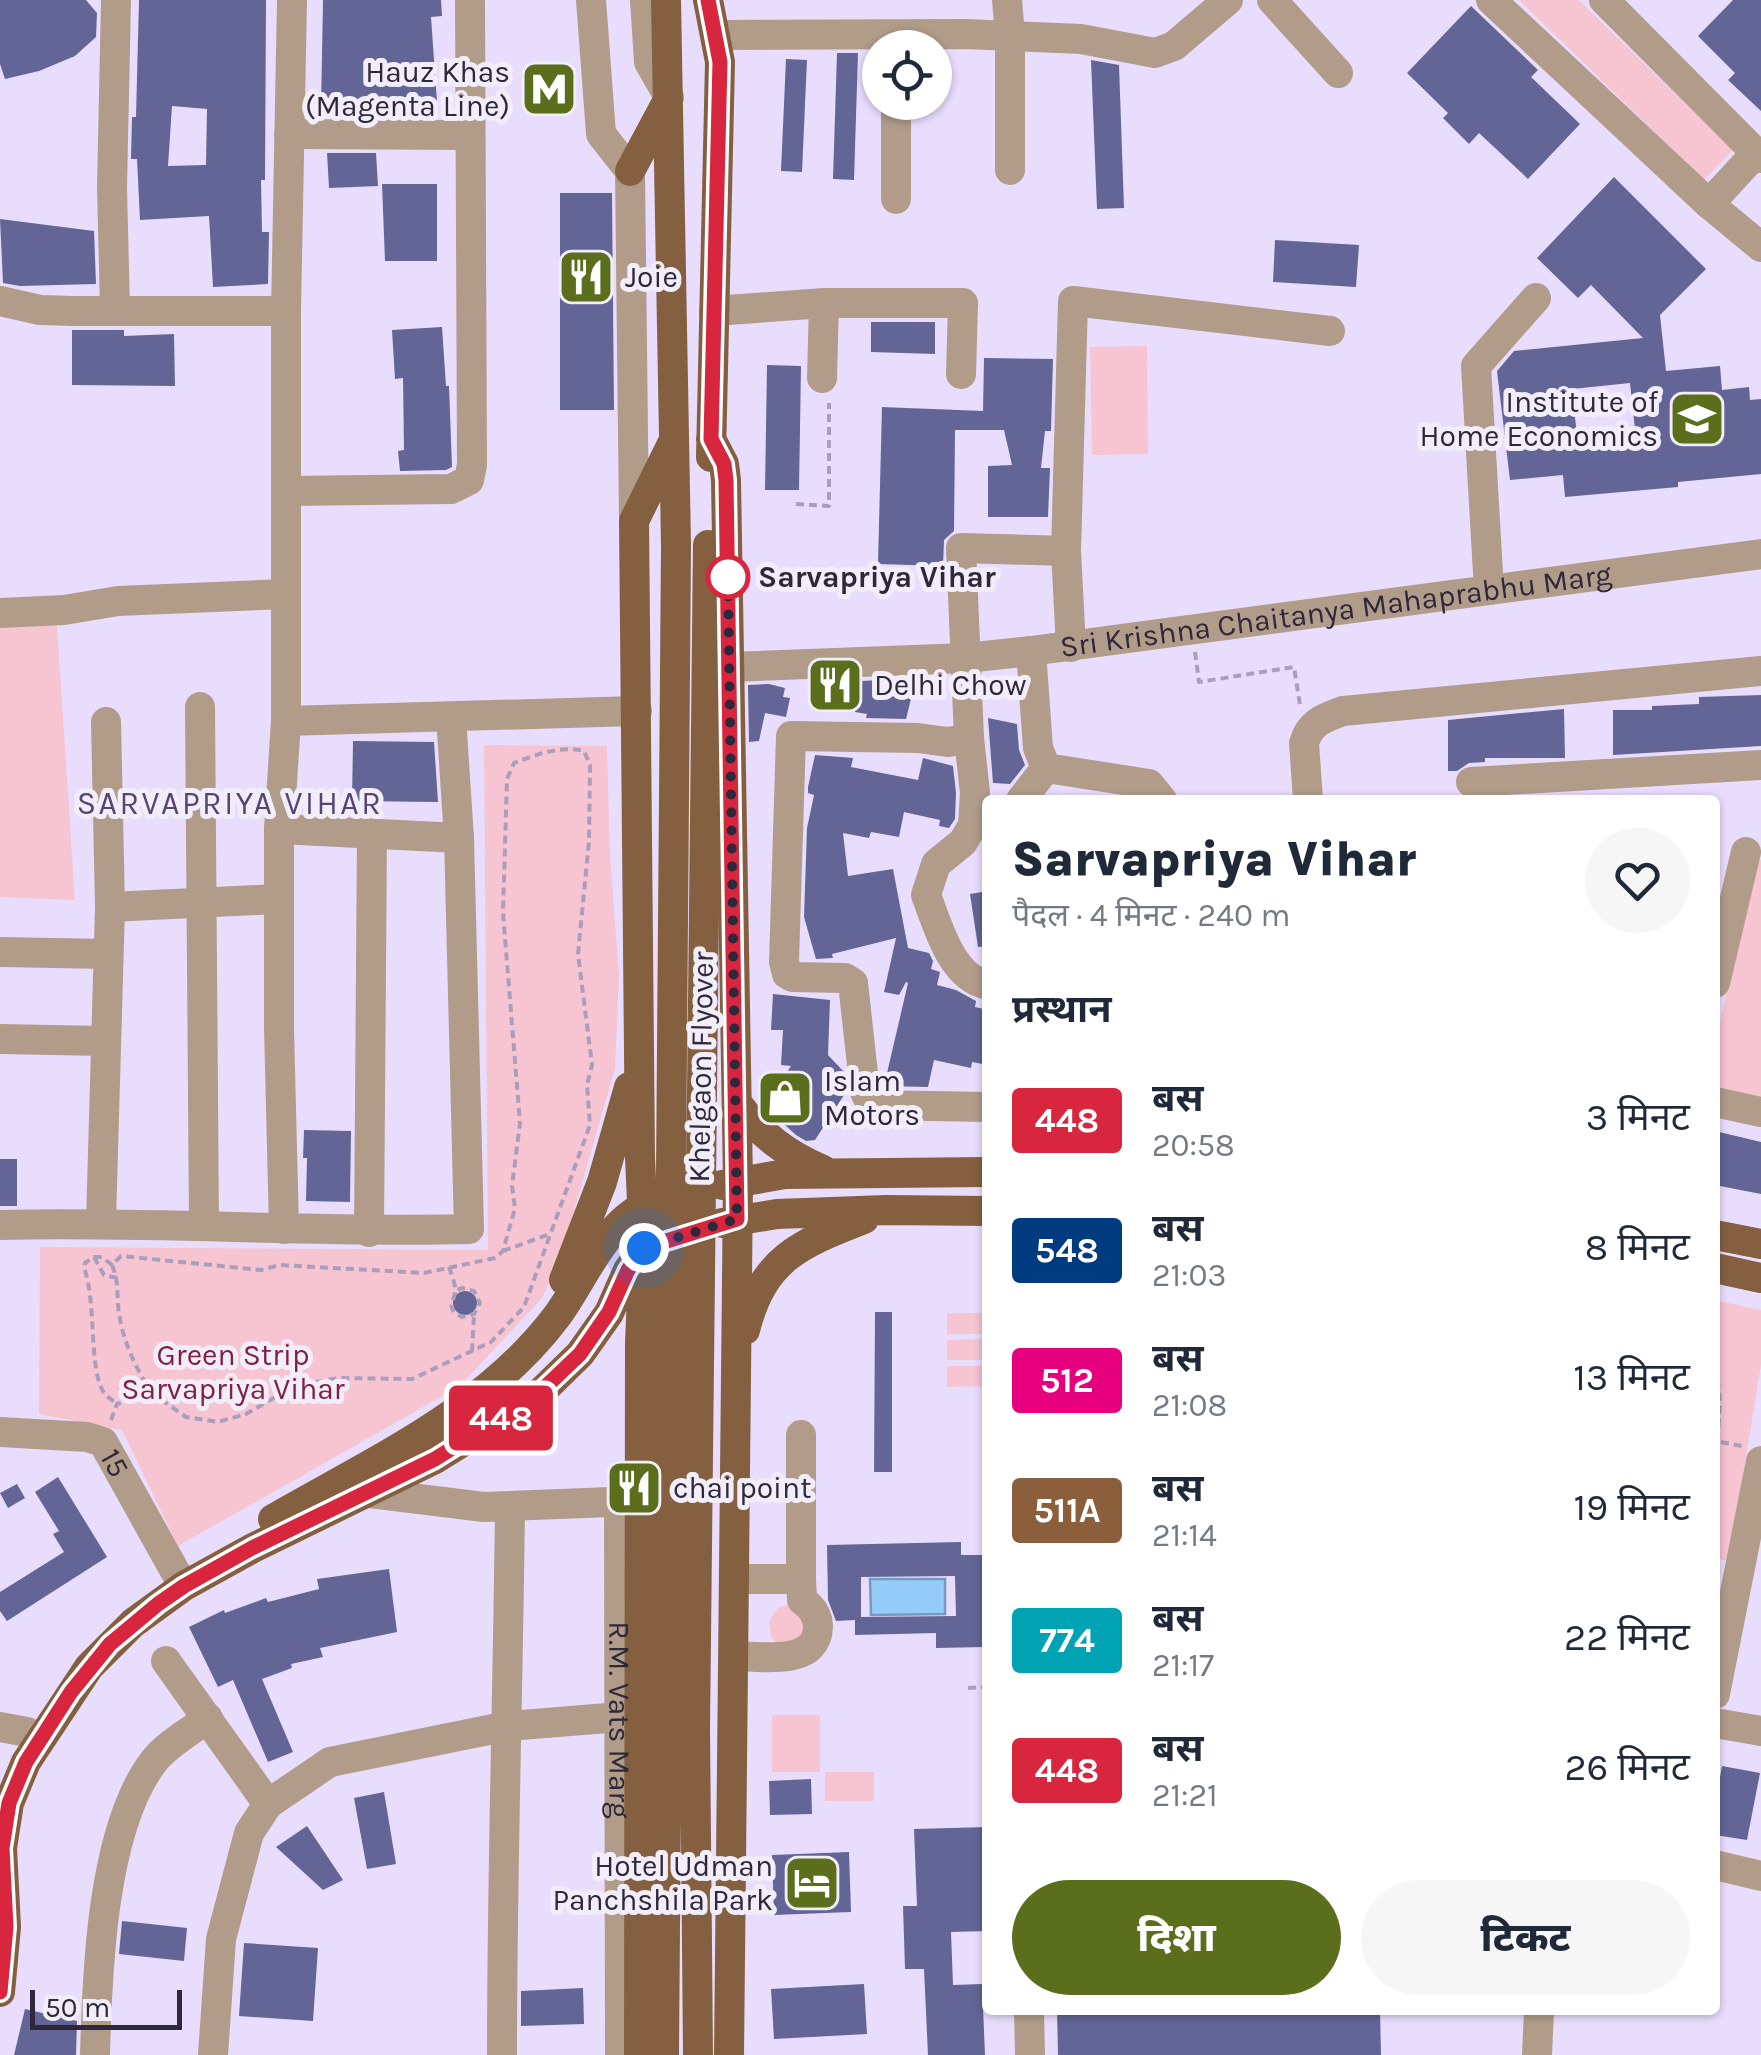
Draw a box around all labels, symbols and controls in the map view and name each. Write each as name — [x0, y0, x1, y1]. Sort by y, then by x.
map controls — [862, 30, 952, 120]
button: locate — [862, 30, 952, 120]
place label: Hauz Khas (Magenta Line) — [305, 54, 510, 124]
metro station icon: Hauz Khas (Magenta Line) — [519, 59, 579, 119]
restaurant icon: Joie — [556, 247, 616, 307]
place label: Joie — [625, 259, 678, 295]
place label: Institute of Home Economics — [1419, 384, 1659, 454]
school or university icon: Institute of Home Economics — [1667, 389, 1727, 449]
marker: Sarvapriya Vihar — [707, 556, 749, 598]
street label: Sri Krishna Chaitanya Mahaprabhu Marg — [1058, 556, 1614, 665]
place label: Sarvapriya Vihar — [758, 559, 996, 595]
restaurant icon: Delhi Chow — [805, 655, 865, 715]
place label: Delhi Chow — [874, 667, 1027, 703]
district label: SARVAPRIYA VIHAR — [77, 785, 383, 822]
button: heart — [1585, 828, 1690, 933]
text: Sarvapriya Vihar — [1012, 831, 1416, 887]
text: पैदल · 4 मिनट · 240 m — [1012, 897, 1290, 934]
street label: Khelgaon Flyover — [681, 951, 721, 1183]
text: प्रस्थान — [1012, 987, 1112, 1032]
place label: Islam Motors — [824, 1063, 920, 1133]
shop icon: Islam Motors — [755, 1068, 815, 1128]
text: बस — [1152, 1076, 1204, 1121]
text: 3 मिनट — [1586, 1095, 1690, 1140]
text: 448 — [1035, 1100, 1099, 1141]
text: 20:58 — [1152, 1127, 1235, 1164]
text: बस — [1152, 1206, 1204, 1251]
your location — [619, 1223, 669, 1273]
text: 8 मिनट — [1585, 1225, 1690, 1270]
text: 548 — [1035, 1230, 1099, 1271]
text: 21:03 — [1152, 1257, 1226, 1294]
text: बस — [1152, 1336, 1204, 1381]
park label: Green Strip Sarvapriya Vihar — [121, 1337, 345, 1407]
text: 13 मिनट — [1573, 1355, 1690, 1400]
text: 512 — [1040, 1360, 1094, 1401]
line badge: 448 — [444, 1386, 558, 1450]
text: 21:08 — [1152, 1387, 1227, 1424]
text: 448 — [469, 1398, 533, 1439]
street label: 15 — [92, 1443, 137, 1484]
restaurant icon: chai point — [604, 1458, 664, 1518]
text: बस — [1152, 1466, 1204, 1511]
place label: chai point — [673, 1470, 811, 1506]
text: 19 मिनट — [1574, 1485, 1690, 1530]
text: 511A — [1033, 1490, 1101, 1531]
text: 21:14 — [1152, 1517, 1217, 1554]
text: बस — [1152, 1596, 1204, 1641]
text: 22 मिनट — [1564, 1615, 1690, 1660]
text: 774 — [1039, 1620, 1095, 1661]
street label: R.M. Vats Marg — [601, 1621, 638, 1819]
text: 21:17 — [1152, 1647, 1214, 1684]
text: बस — [1152, 1726, 1204, 1771]
text: 26 मिनट — [1564, 1745, 1690, 1790]
text: 448 — [1035, 1750, 1099, 1791]
text: 21:21 — [1152, 1777, 1218, 1814]
place label: Hotel Udman Panchshila Park — [552, 1848, 773, 1918]
hotel icon: Hotel Udman Panchshila Park — [782, 1853, 842, 1913]
button: दिशा — [1012, 1880, 1341, 1995]
button: टिकट — [1361, 1880, 1690, 1995]
scale bar — [30, 1985, 182, 2030]
text: 50 m — [45, 1991, 110, 2024]

